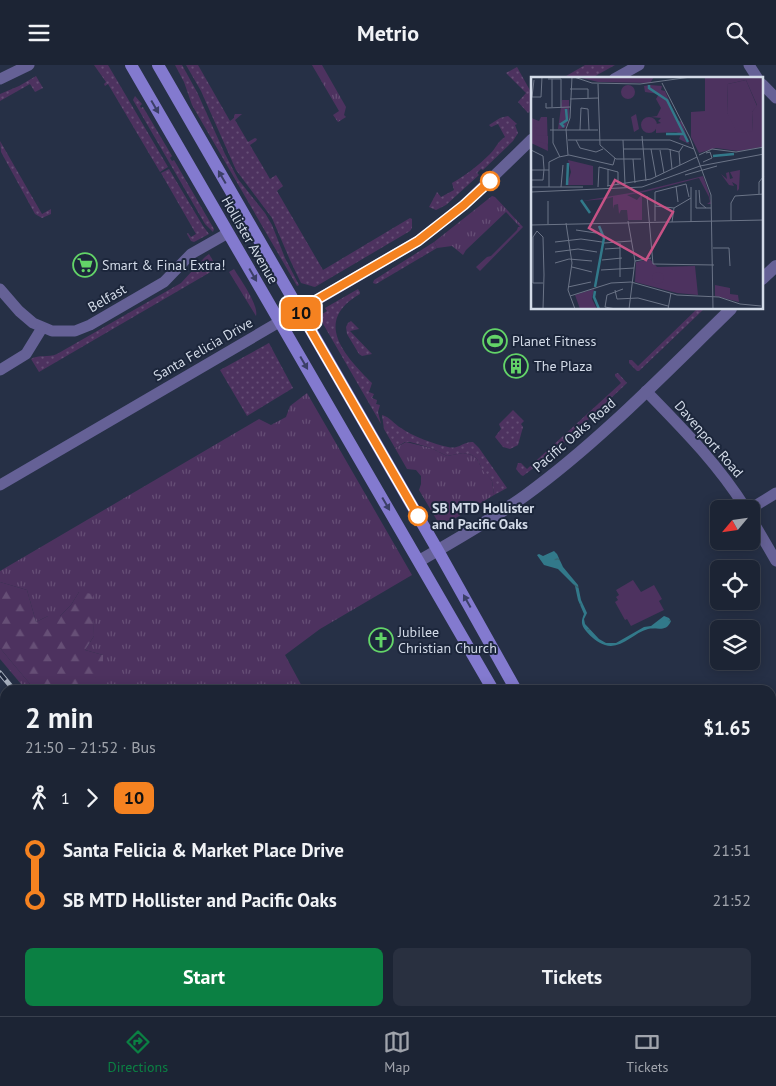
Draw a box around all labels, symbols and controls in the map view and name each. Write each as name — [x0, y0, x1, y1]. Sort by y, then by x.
icon: menu — [25, 19, 53, 47]
text: Metrio — [357, 19, 419, 47]
icon: search — [723, 19, 751, 47]
inset map — [531, 77, 764, 310]
one-way arrow — [151, 101, 160, 114]
one-way arrow — [218, 170, 227, 184]
unlabelled marker — [480, 171, 500, 191]
street label: Hollister Avenue — [218, 193, 282, 287]
supermarket icon: Smart & Final Extra! — [72, 252, 98, 278]
place label: Smart & Final Extra! — [102, 256, 225, 274]
one-way arrow — [248, 268, 257, 281]
street label: Belfast — [85, 280, 130, 316]
line badge: 10 — [278, 297, 324, 329]
text: 10 — [291, 301, 311, 324]
street label: Santa Felicia Drive — [150, 313, 256, 385]
sports icon: Planet Fitness — [482, 328, 508, 354]
place label: Planet Fitness — [512, 332, 597, 350]
building icon: The Plaza — [503, 353, 529, 379]
one-way arrow — [300, 357, 309, 370]
place label: The Plaza — [534, 357, 592, 375]
street label: Pacific Oaks Road — [529, 394, 619, 476]
street label: Davenport Road — [671, 397, 747, 481]
one-way arrow — [381, 497, 390, 511]
place label: SB MTD Hollister and Pacific Oaks — [432, 499, 534, 533]
north arrow — [710, 500, 760, 550]
map controls — [710, 500, 760, 670]
marker: SB MTD Hollister and Pacific Oaks — [408, 506, 428, 526]
button: locate — [710, 560, 760, 610]
one-way arrow — [462, 595, 471, 608]
button: layers — [710, 620, 760, 670]
place label: Jubilee Christian Church — [397, 623, 497, 657]
church icon: Jubilee Christian Church — [368, 627, 394, 653]
text: 2 min — [25, 699, 93, 736]
text: $1.65 — [703, 716, 751, 740]
text: 21:50 – 21:52 · Bus — [25, 737, 156, 757]
icon: walk — [25, 784, 53, 812]
icon: forward — [78, 784, 106, 812]
text: 10 — [124, 786, 144, 809]
text: 1 — [61, 788, 70, 808]
text: Santa Felicia & Market Place Drive — [63, 838, 344, 862]
text: 21:51 — [713, 840, 751, 860]
text: SB MTD Hollister and Pacific Oaks — [63, 888, 337, 912]
text: 21:52 — [713, 890, 751, 910]
button: Start — [25, 948, 383, 1006]
button: Tickets — [393, 948, 751, 1006]
tab: Directions — [108, 1028, 168, 1076]
tab: Map — [383, 1028, 411, 1076]
tab: Tickets — [626, 1028, 668, 1076]

